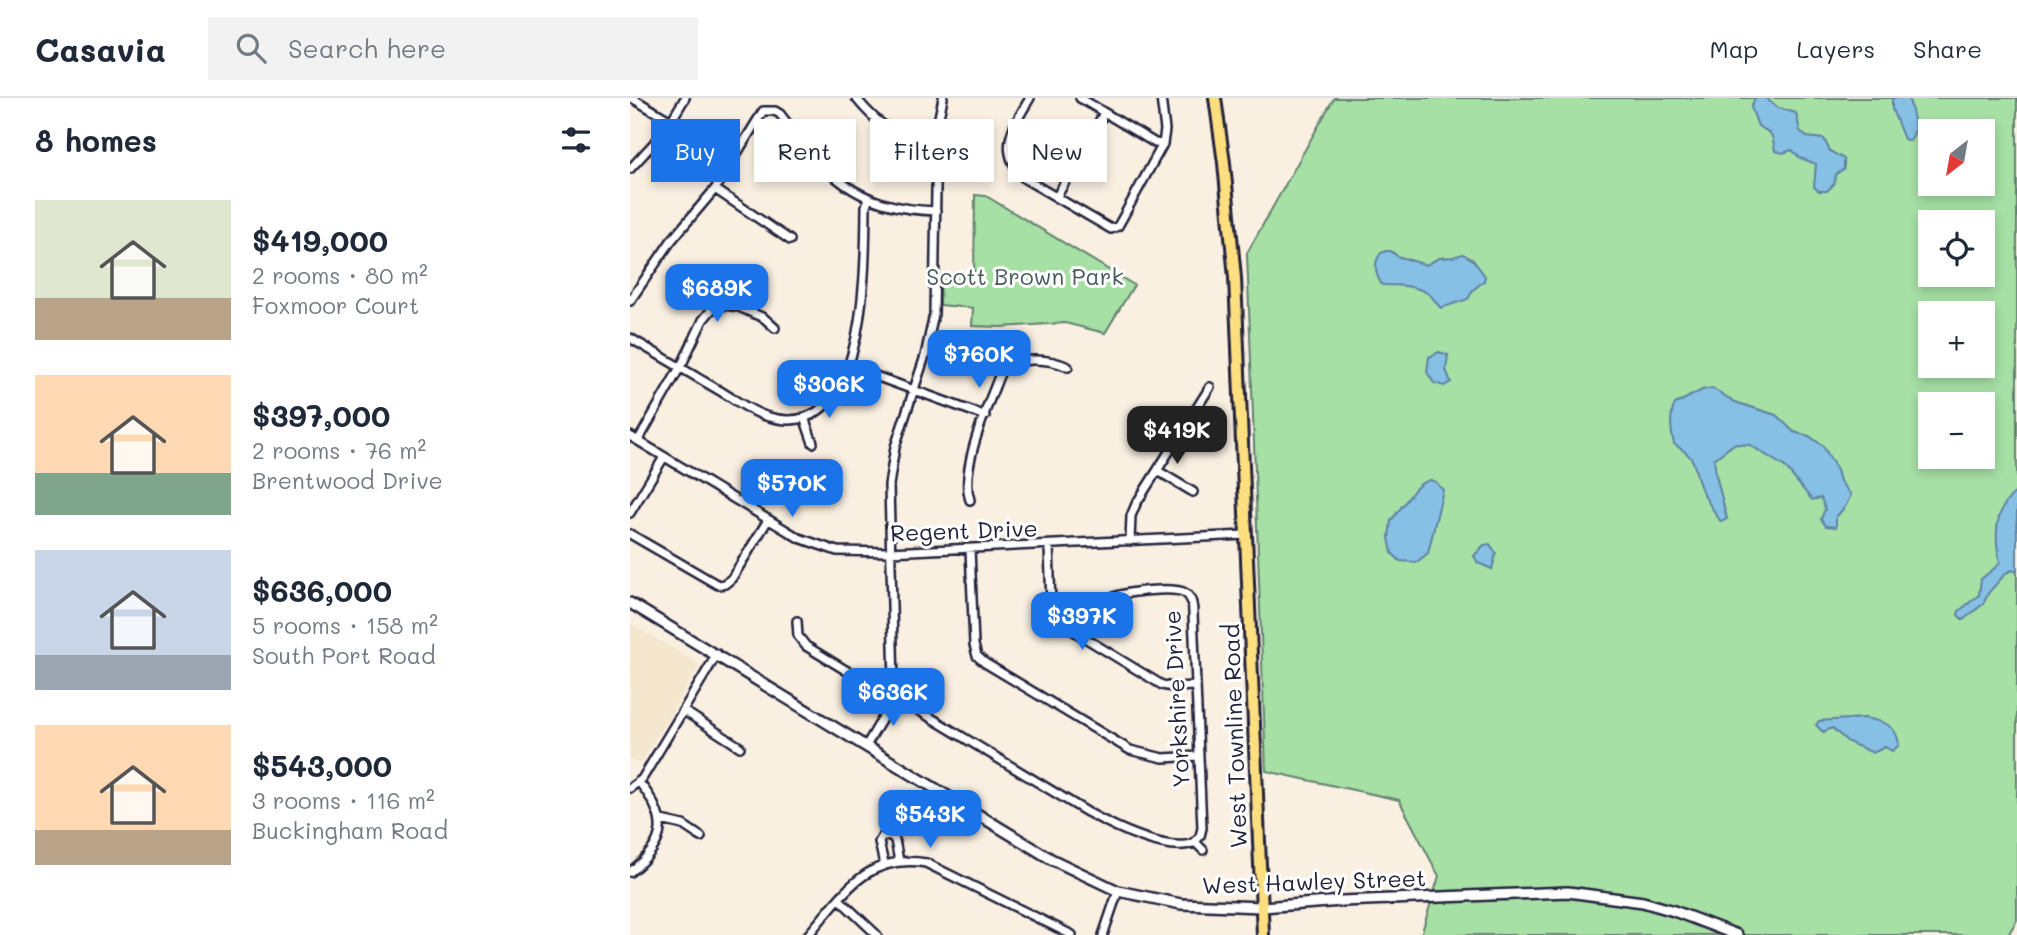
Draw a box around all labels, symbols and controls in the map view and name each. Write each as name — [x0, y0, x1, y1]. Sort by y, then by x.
search box — [208, 17, 698, 80]
text: Casavia — [35, 27, 166, 70]
icon: search — [232, 29, 270, 67]
text: Search here — [288, 31, 446, 65]
text: Map — [1710, 33, 1758, 64]
text: Layers — [1796, 33, 1875, 64]
text: Share — [1913, 33, 1982, 64]
chip: Buy — [651, 119, 740, 182]
chip: Rent — [754, 119, 856, 182]
chip: Filters — [870, 119, 994, 182]
chip: New — [1008, 119, 1107, 182]
north arrow — [1918, 119, 1995, 196]
map controls — [1918, 119, 1995, 469]
text: 8 homes — [35, 120, 157, 160]
icon: filters — [557, 121, 595, 159]
button: locate — [1918, 210, 1995, 287]
text: $419,000 — [252, 220, 388, 260]
icon: home — [91, 228, 175, 312]
text: 2 rooms · 80 m² — [252, 260, 428, 290]
park label: Scott Brown Park — [926, 261, 1124, 291]
pin: $689K — [668, 264, 766, 324]
text: $689K — [681, 272, 753, 302]
text: Foxmoor Court — [252, 290, 419, 320]
button: + — [1918, 301, 1995, 378]
pin: $760K — [930, 330, 1028, 390]
text: $760K — [944, 338, 1014, 368]
pin: $306K — [780, 360, 878, 420]
text: $306K — [793, 368, 865, 398]
button: − — [1918, 392, 1995, 469]
text: $397,000 — [252, 395, 390, 435]
icon: home — [91, 403, 175, 487]
pin: $419K — [1128, 406, 1226, 466]
text: $419K — [1143, 414, 1211, 444]
text: 2 rooms · 76 m² — [252, 435, 426, 465]
pin: $570K — [743, 460, 841, 519]
text: Brentwood Drive — [252, 465, 443, 495]
text: $570K — [757, 467, 827, 497]
street label: Regent Drive — [890, 512, 1038, 548]
text: $636,000 — [252, 570, 392, 610]
icon: home — [91, 578, 175, 662]
pin: $397K — [1033, 592, 1131, 652]
text: $397K — [1047, 600, 1117, 630]
text: 5 rooms · 158 m² — [252, 610, 438, 640]
street label: Yorkshire Drive — [1156, 610, 1196, 788]
street label: West Townline Road — [1215, 623, 1253, 849]
text: South Port Road — [252, 640, 436, 670]
pin: $636K — [844, 668, 942, 728]
text: $636K — [858, 676, 928, 706]
text: $543,000 — [252, 745, 392, 785]
icon: home — [91, 753, 175, 837]
text: 3 rooms · 116 m² — [252, 785, 435, 815]
pin: $543K — [881, 790, 979, 850]
text: $543K — [894, 798, 966, 828]
text: Buckingham Road — [252, 815, 448, 845]
street label: West Hawley Street — [1201, 862, 1427, 900]

